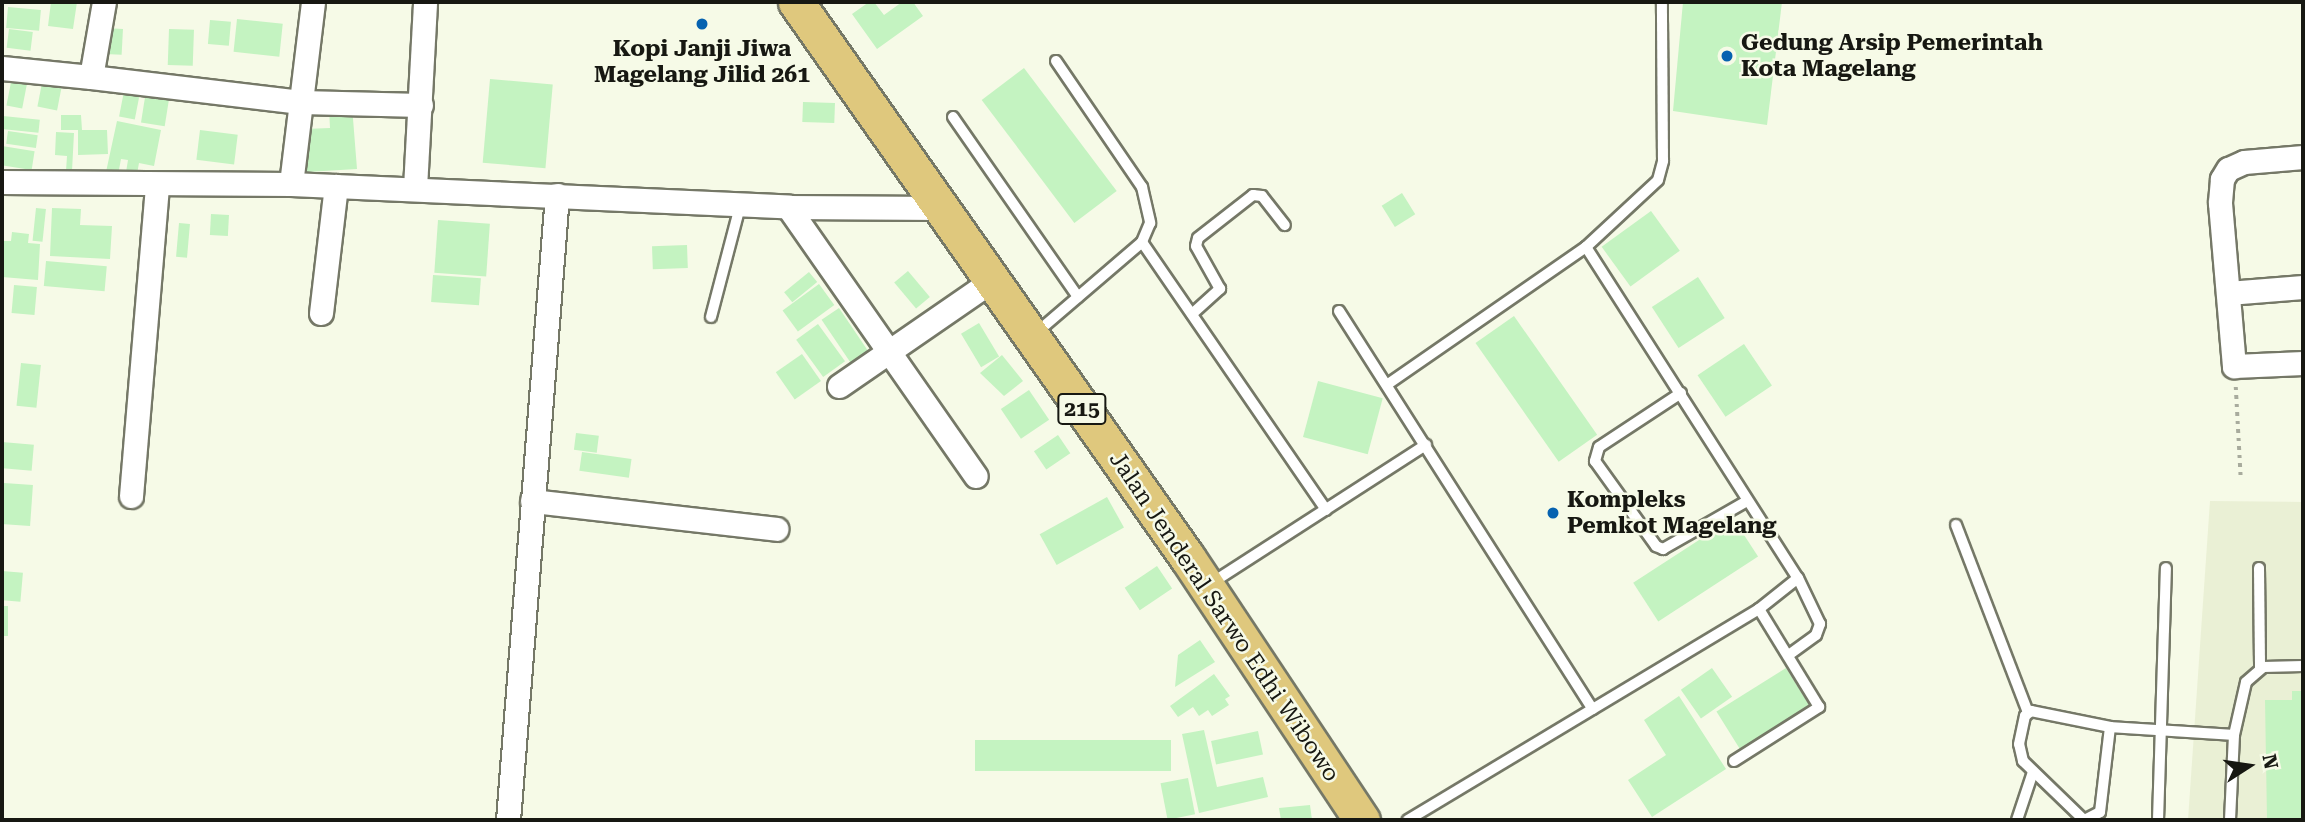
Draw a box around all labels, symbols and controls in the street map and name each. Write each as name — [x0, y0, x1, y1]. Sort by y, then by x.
marker: Kopi Janji Jiwa Magelang Jilid 261 — [694, 16, 710, 32]
place label: Gedung Arsip Pemerintah Kota Magelang — [1741, 29, 2043, 83]
place label: Kopi Janji Jiwa Magelang Jilid 261 — [594, 35, 810, 89]
marker: Gedung Arsip Pemerintah Kota Magelang — [1719, 48, 1735, 64]
road number: 215 — [1056, 392, 1108, 426]
street label: Jalan Jenderal Sarwo Edhi Wibowo — [1103, 447, 1345, 787]
place label: Kompleks Pemkot Magelang — [1567, 486, 1777, 540]
marker: Kompleks Pemkot Magelang — [1545, 505, 1561, 521]
north arrow — [2214, 731, 2284, 801]
text: N — [2257, 752, 2283, 771]

